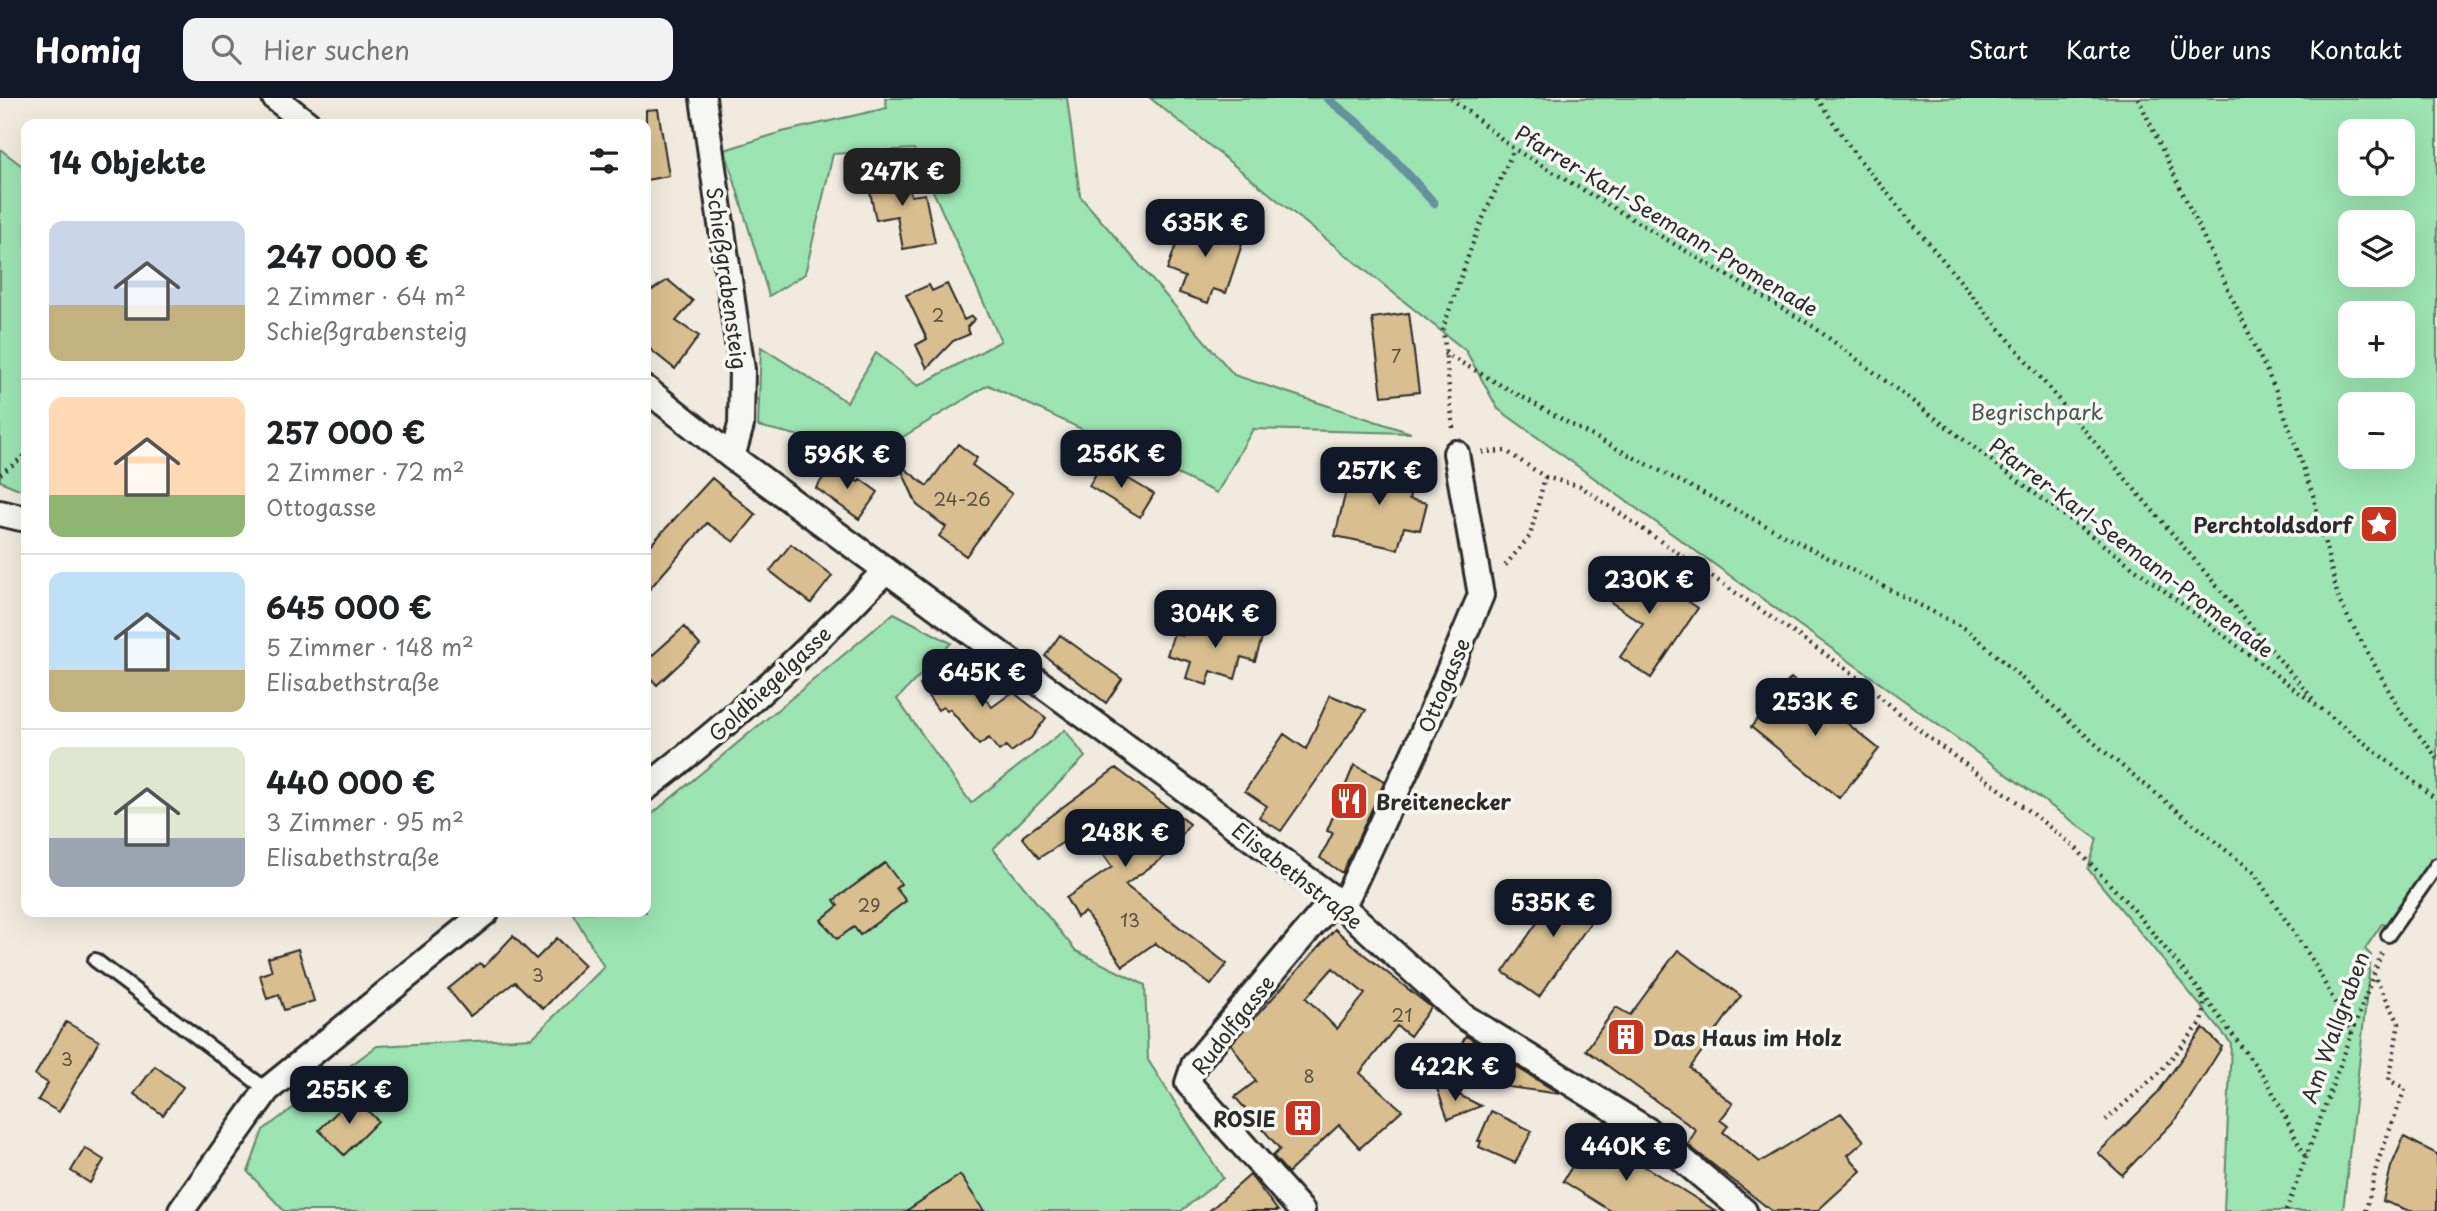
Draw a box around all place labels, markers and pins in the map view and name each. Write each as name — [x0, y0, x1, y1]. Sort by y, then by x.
pin: 247K € — [845, 148, 959, 208]
pin: 635K € — [1148, 200, 1262, 259]
pin: 256K € — [1064, 430, 1178, 490]
pin: 596K € — [790, 432, 904, 491]
pin: 257K € — [1322, 448, 1436, 507]
place icon: Perchtoldsdorf — [2358, 503, 2400, 545]
place label: Perchtoldsdorf — [2193, 508, 2354, 540]
pin: 230K € — [1592, 556, 1706, 616]
pin: 304K € — [1158, 590, 1272, 650]
pin: 645K € — [925, 650, 1039, 709]
pin: 253K € — [1758, 678, 1872, 738]
restaurant icon: Breitenecker — [1328, 780, 1370, 822]
place label: Breitenecker — [1376, 785, 1511, 817]
pin: 248K € — [1068, 810, 1182, 869]
pin: 535K € — [1496, 880, 1610, 939]
building icon: Das Haus im Holz — [1605, 1016, 1647, 1058]
place label: Das Haus im Holz — [1653, 1021, 1842, 1053]
pin: 422K € — [1398, 1044, 1512, 1103]
pin: 255K € — [292, 1066, 406, 1126]
building icon: ROSIE — [1282, 1097, 1324, 1139]
place label: ROSIE — [1213, 1102, 1276, 1134]
pin: 440K € — [1569, 1124, 1683, 1183]

